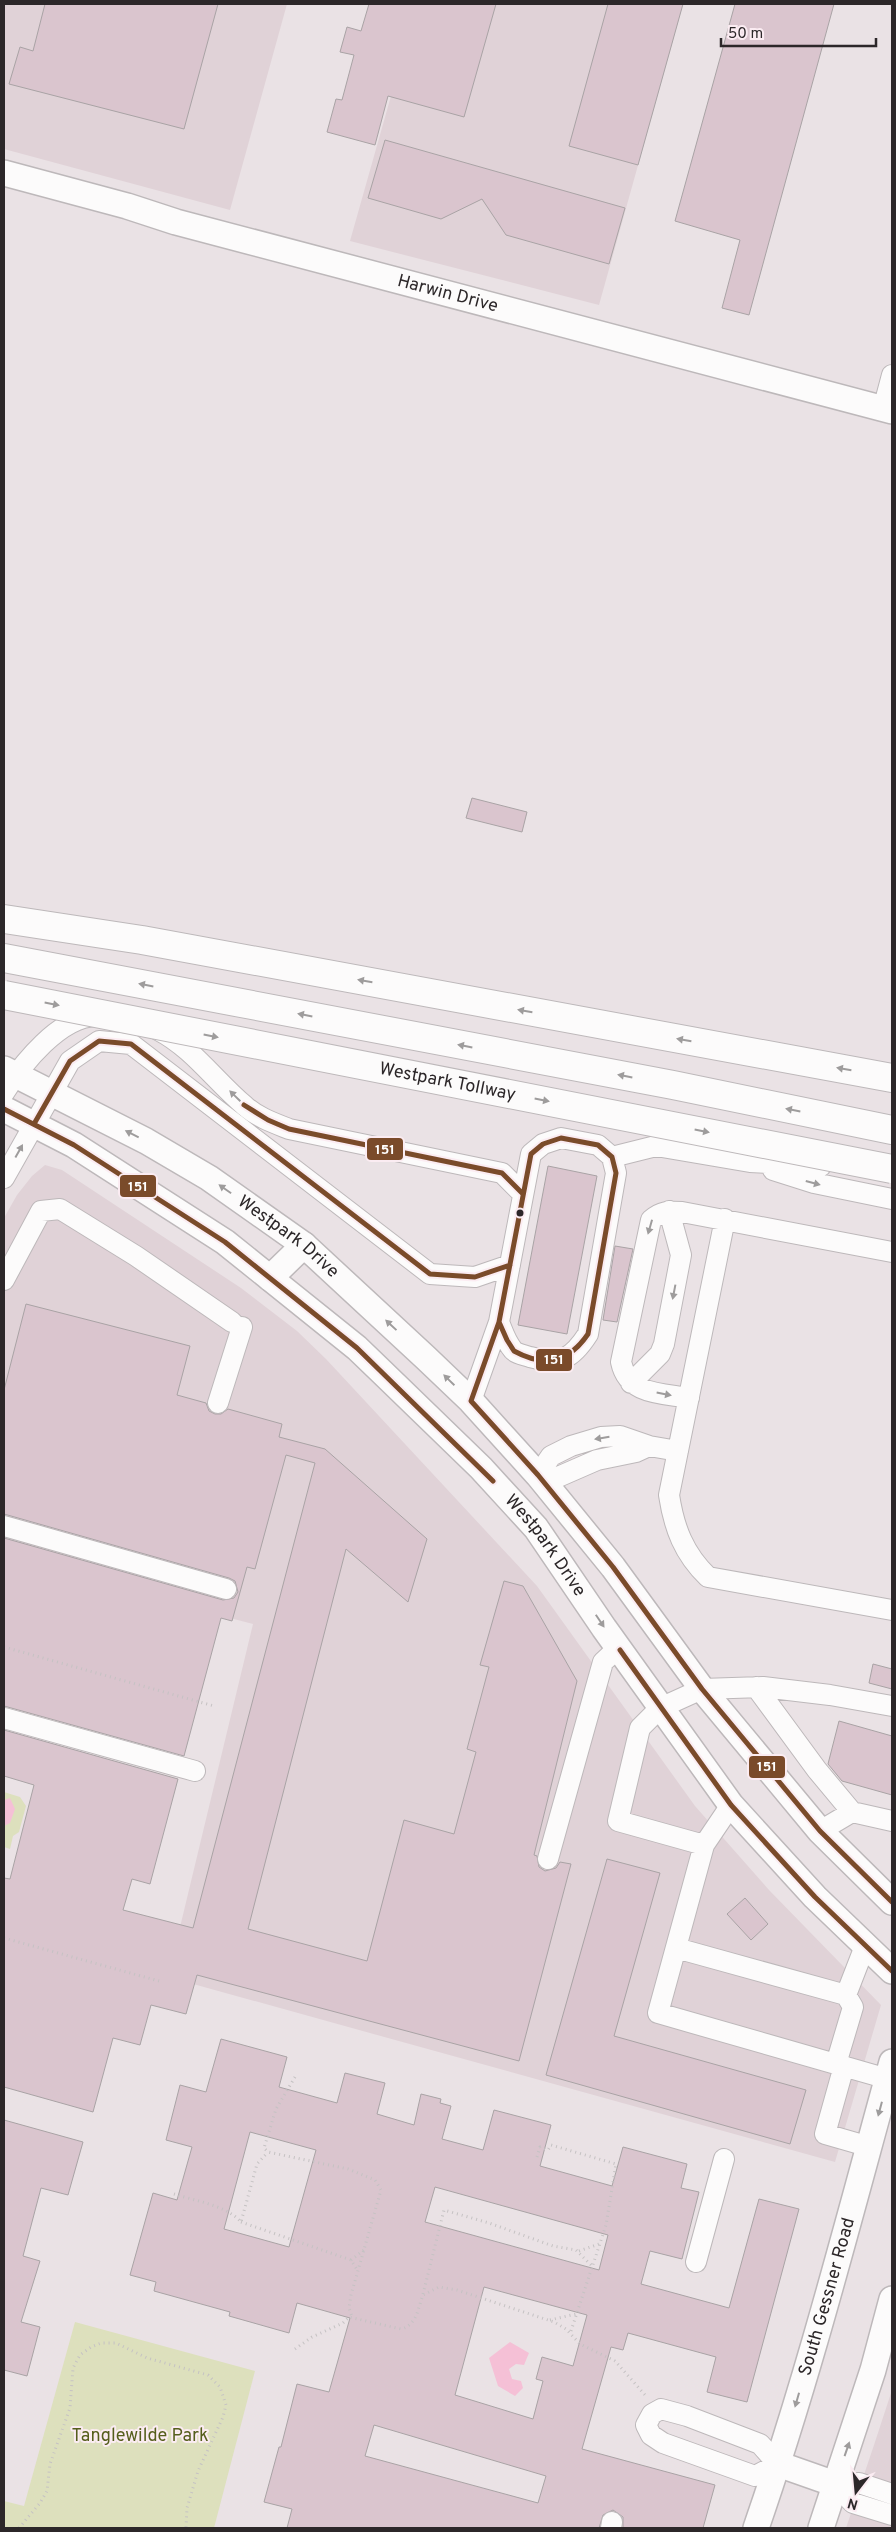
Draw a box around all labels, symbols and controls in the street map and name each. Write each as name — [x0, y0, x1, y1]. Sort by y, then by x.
scale bar — [721, 15, 876, 47]
text: 50 m — [728, 25, 763, 44]
street label: Harwin Drive — [395, 269, 501, 318]
one-way arrow — [356, 977, 372, 985]
one-way arrow — [138, 981, 153, 989]
one-way arrow — [44, 1001, 60, 1009]
one-way arrow — [516, 1006, 532, 1014]
one-way arrow — [297, 1011, 313, 1019]
one-way arrow — [203, 1032, 219, 1040]
one-way arrow — [676, 1035, 692, 1043]
one-way arrow — [457, 1041, 473, 1049]
street label: Westpark Tollway — [377, 1057, 518, 1107]
one-way arrow — [836, 1065, 852, 1073]
one-way arrow — [617, 1072, 632, 1080]
one-way arrow — [229, 1091, 241, 1103]
one-way arrow — [535, 1097, 551, 1105]
one-way arrow — [785, 1105, 801, 1113]
one-way arrow — [694, 1128, 710, 1136]
one-way arrow — [125, 1130, 140, 1138]
line badge: 151 — [366, 1137, 404, 1161]
text: 151 — [375, 1142, 395, 1159]
one-way arrow — [15, 1143, 23, 1158]
line badge: 151 — [119, 1174, 157, 1198]
text: 151 — [128, 1179, 148, 1196]
one-way arrow — [806, 1179, 821, 1187]
one-way arrow — [218, 1184, 231, 1194]
street label: Westpark Drive — [233, 1190, 344, 1283]
unlabelled marker — [515, 1208, 525, 1218]
one-way arrow — [646, 1220, 654, 1235]
one-way arrow — [669, 1285, 677, 1301]
one-way arrow — [385, 1319, 397, 1331]
line badge: 151 — [535, 1348, 573, 1372]
text: 151 — [544, 1352, 564, 1369]
one-way arrow — [443, 1374, 455, 1386]
one-way arrow — [657, 1390, 673, 1398]
one-way arrow — [593, 1434, 609, 1442]
street label: Westpark Drive — [499, 1490, 591, 1601]
one-way arrow — [595, 1614, 604, 1628]
line badge: 151 — [748, 1755, 786, 1779]
text: 151 — [757, 1759, 777, 1776]
one-way arrow — [875, 2102, 883, 2117]
street label: South Gessner Road — [794, 2215, 861, 2379]
one-way arrow — [792, 2393, 800, 2408]
park label: Tanglewilde Park — [71, 2425, 209, 2448]
one-way arrow — [844, 2441, 851, 2456]
north arrow — [831, 2467, 881, 2517]
text: N — [846, 2493, 860, 2513]

